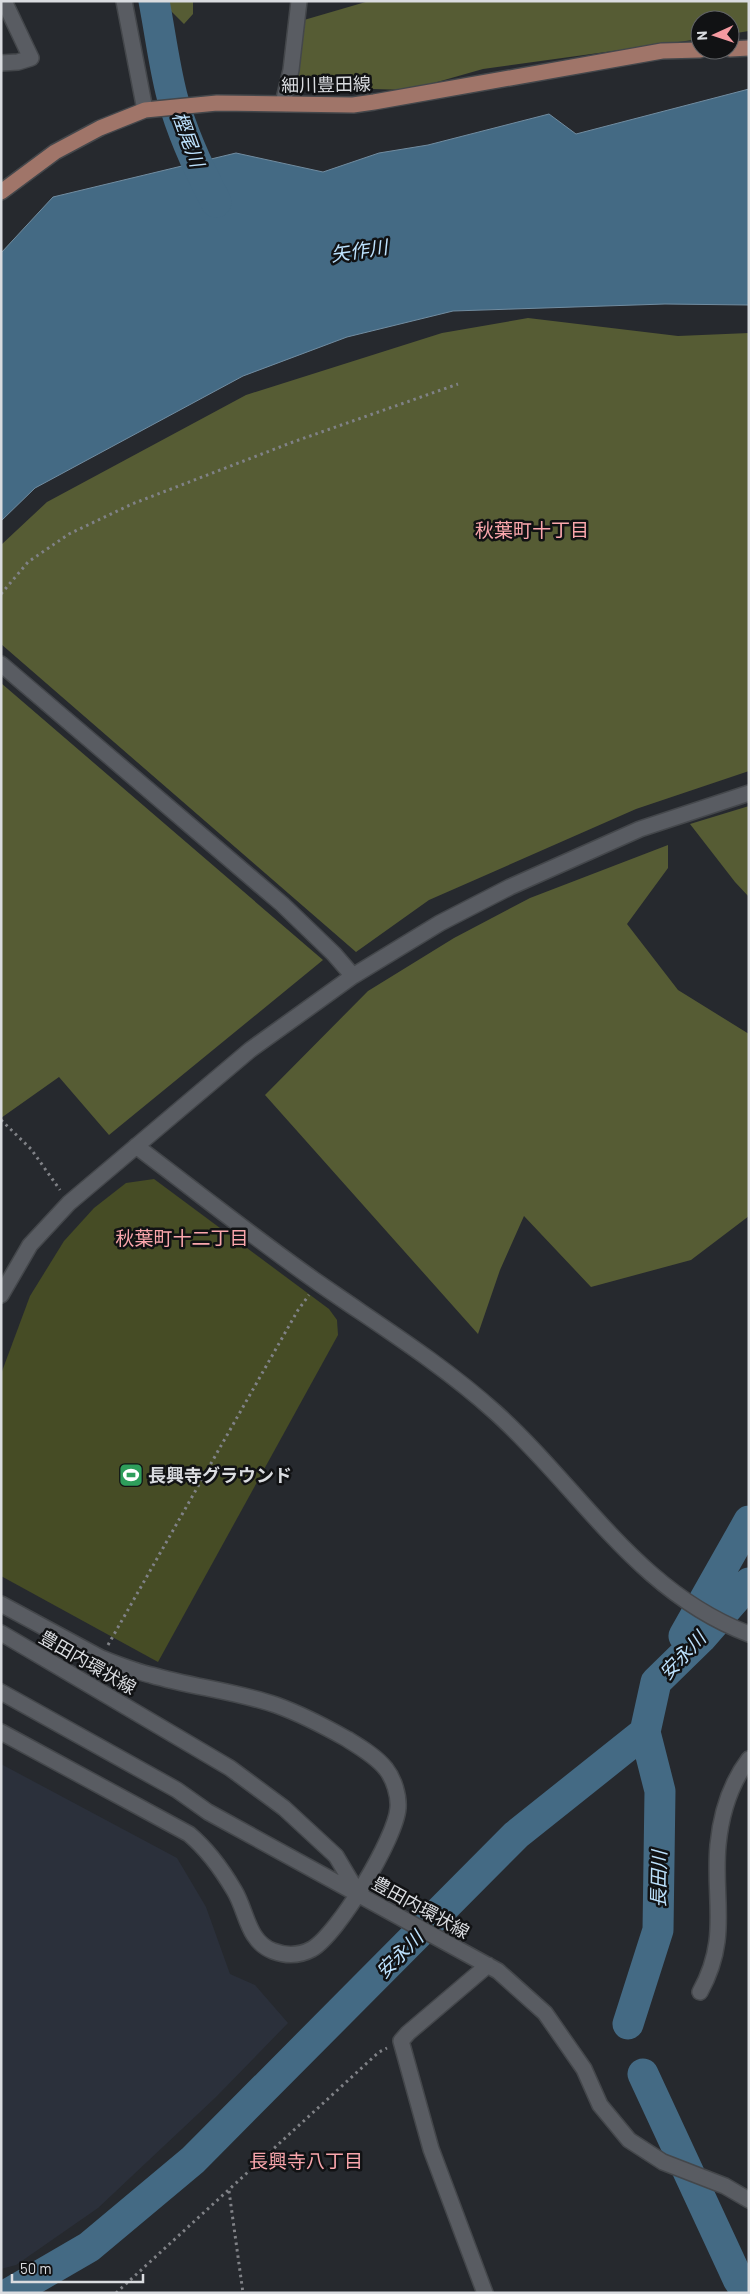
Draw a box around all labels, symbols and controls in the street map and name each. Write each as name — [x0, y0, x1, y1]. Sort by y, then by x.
north arrow — [690, 10, 740, 60]
text: N — [693, 31, 710, 41]
street label: 細川豊田線 — [281, 72, 371, 96]
water label: 樫尾川 — [168, 108, 210, 172]
water label: 矢作川 — [329, 234, 391, 265]
district label: 秋葉町十丁目 — [475, 518, 589, 541]
district label: 秋葉町十二丁目 — [115, 1226, 249, 1249]
sports icon: 長興寺グラウンド — [118, 1462, 144, 1488]
place label: 長興寺グラウンド — [148, 1464, 292, 1486]
street label: 豊田内環状線 — [36, 1625, 140, 1699]
water label: 安永川 — [654, 1625, 711, 1684]
water label: 長田川 — [646, 1848, 670, 1908]
street label: 豊田内環状線 — [368, 1871, 474, 1943]
water label: 安永川 — [371, 1924, 429, 1982]
district label: 長興寺八丁目 — [249, 2149, 363, 2172]
scale bar — [12, 2252, 144, 2284]
text: 50 m — [20, 2259, 52, 2277]

